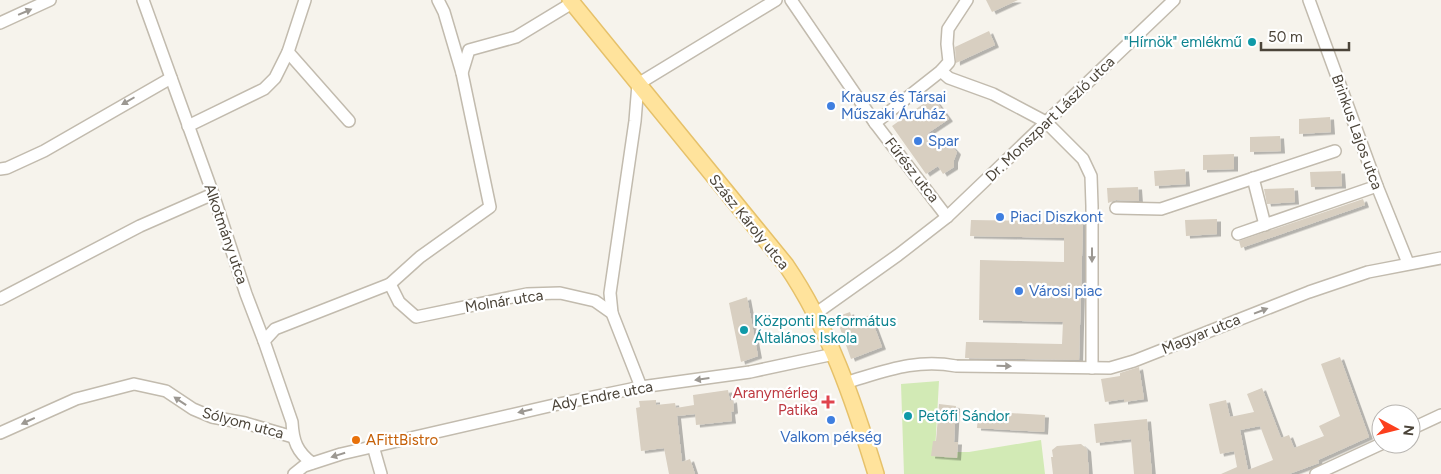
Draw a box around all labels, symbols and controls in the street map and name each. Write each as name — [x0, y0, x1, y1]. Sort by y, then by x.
one-way arrow — [18, 7, 32, 15]
scale bar — [1261, 20, 1348, 52]
text: 50 m — [1268, 28, 1303, 46]
place label: "Hírnök" emlékmű — [1124, 33, 1242, 51]
marker: "Hírnök" emlékmű — [1246, 36, 1258, 48]
street label: Dr. Monszpart László utca — [982, 53, 1118, 185]
street label: Brinkus Lajos utca — [1328, 72, 1386, 192]
place label: Krausz és Társai Műszaki Áruház — [841, 88, 946, 123]
one-way arrow — [122, 97, 135, 106]
marker: Krausz és Társai Műszaki Áruház — [825, 100, 837, 112]
place label: Spar — [928, 132, 959, 150]
street label: Fűrész utca — [881, 134, 943, 206]
marker: Spar — [912, 135, 924, 147]
street label: Szász Károly utca — [705, 171, 793, 273]
street label: Alkotmány utca — [200, 181, 252, 287]
place label: Piaci Diszkont — [1010, 208, 1103, 226]
marker: Piaci Diszkont — [994, 211, 1006, 223]
one-way arrow — [1088, 247, 1096, 263]
place label: Városi piac — [1029, 282, 1103, 300]
marker: Városi piac — [1013, 285, 1025, 297]
street label: Molnár utca — [463, 286, 545, 316]
one-way arrow — [1254, 306, 1268, 314]
street label: Magyar utca — [1159, 310, 1243, 358]
place label: Központi Református Általános Iskola — [754, 312, 896, 347]
marker: Központi Református Általános Iskola — [738, 324, 750, 336]
one-way arrow — [996, 362, 1012, 370]
one-way arrow — [694, 375, 710, 383]
street label: Ady Endre utca — [550, 377, 654, 415]
place label: Aranymérleg Patika — [733, 384, 818, 419]
one-way arrow — [173, 396, 187, 406]
marker: Aranymérleg Patika — [822, 396, 834, 408]
street label: Sólyom utca — [200, 403, 286, 443]
north arrow — [1371, 404, 1421, 454]
one-way arrow — [517, 407, 532, 415]
place label: Petőfi Sándor — [918, 407, 1010, 425]
marker: Petőfi Sándor — [902, 410, 914, 422]
marker: Valkom pékség — [825, 414, 837, 426]
one-way arrow — [21, 417, 35, 425]
text: N — [1399, 424, 1418, 437]
place label: Valkom pékség — [780, 428, 882, 446]
place label: AFittBistro — [366, 431, 438, 449]
marker: AFittBistro — [350, 434, 362, 446]
one-way arrow — [331, 452, 346, 460]

